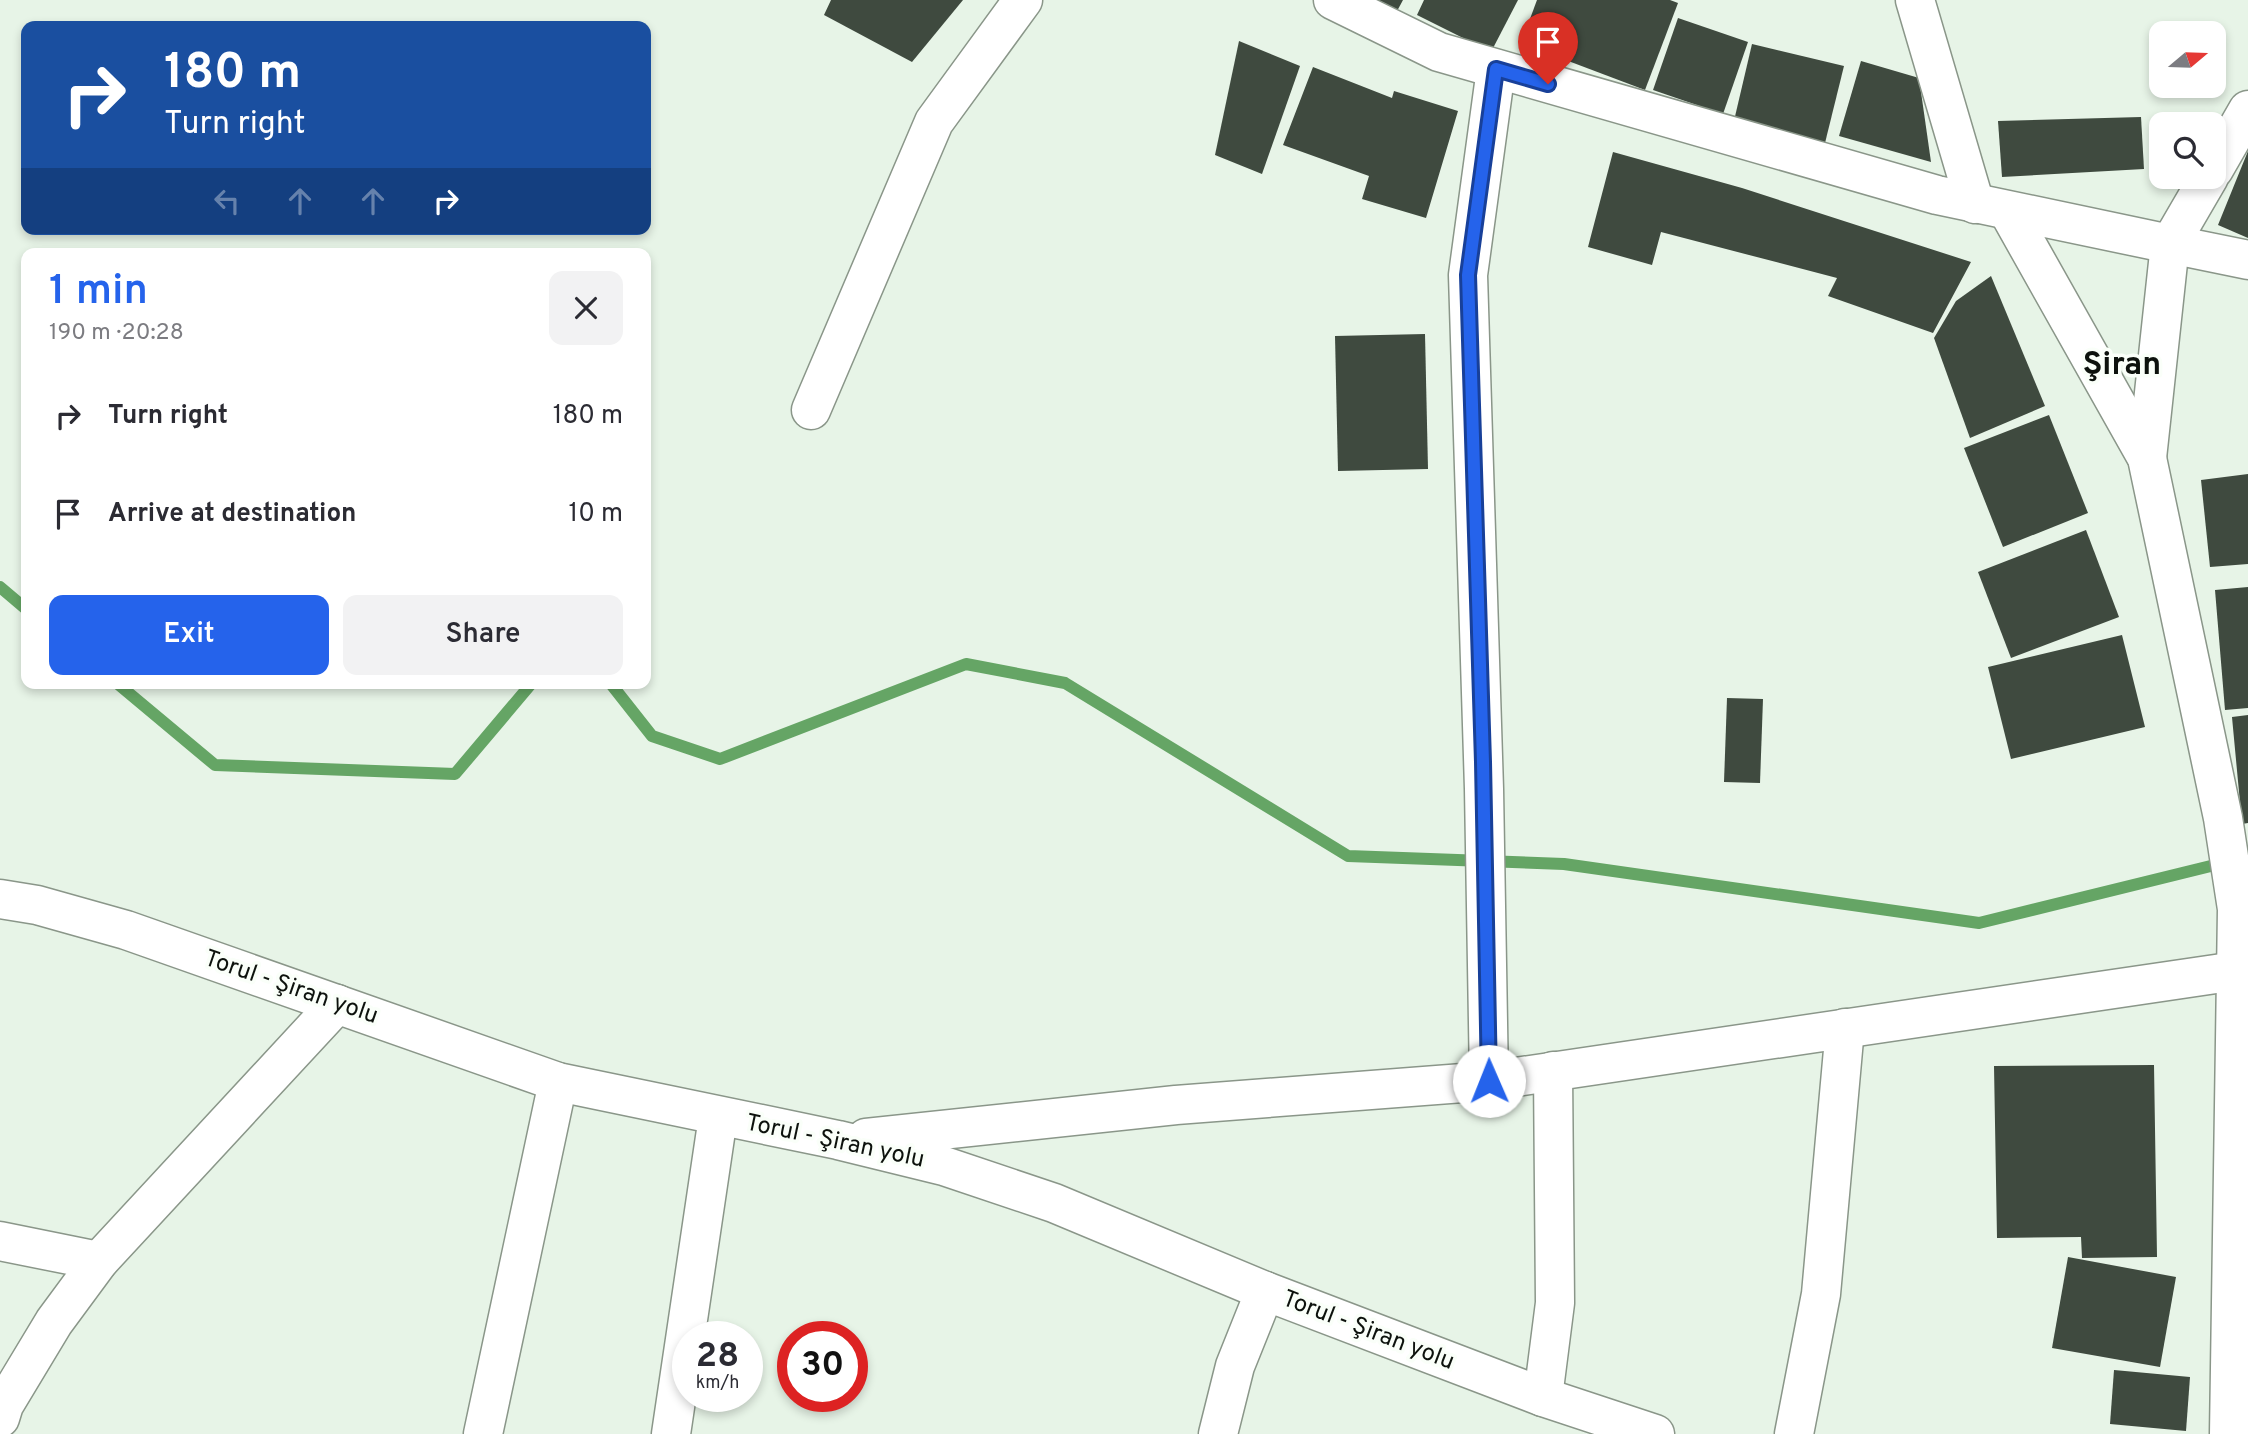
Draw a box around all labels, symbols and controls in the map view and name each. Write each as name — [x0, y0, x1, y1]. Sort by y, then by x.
pin — [1518, 12.0, 1578, 84]
north arrow — [2149, 21, 2226, 98]
map controls — [2149, 21, 2226, 189]
icon: arrive — [1529, 23, 1567, 61]
text: 180 m — [164, 44, 301, 106]
icon: right — [49, 49, 140, 140]
text: Turn right — [164, 105, 306, 145]
button: search — [2149, 112, 2226, 189]
icon: left — [208, 182, 246, 220]
icon: ahead — [281, 182, 319, 220]
icon: ahead — [354, 182, 392, 220]
icon: right — [427, 182, 465, 220]
text: 1 min — [49, 266, 148, 319]
button: close — [549, 271, 623, 345]
text: 190 m · 20:28 — [49, 319, 184, 348]
district label: Şiran — [2083, 346, 2161, 386]
icon: right — [49, 397, 87, 435]
text: Turn right — [108, 400, 228, 433]
text: 180 m — [553, 400, 623, 433]
icon: arrive — [49, 495, 87, 533]
text: Arrive at destination — [108, 498, 356, 531]
text: 10 m — [568, 498, 623, 531]
button: Exit — [49, 595, 329, 675]
button: Share — [343, 595, 623, 675]
street label: Torul - Şiran yolu — [200, 944, 382, 1032]
position arrow — [1452, 1044, 1526, 1118]
street label: Torul - Şiran yolu — [743, 1108, 927, 1176]
street label: Torul - Şiran yolu — [1278, 1284, 1458, 1378]
speed limit sign: 30 — [777, 1321, 868, 1412]
text: 28 — [696, 1335, 739, 1379]
text: km/h — [696, 1372, 739, 1395]

